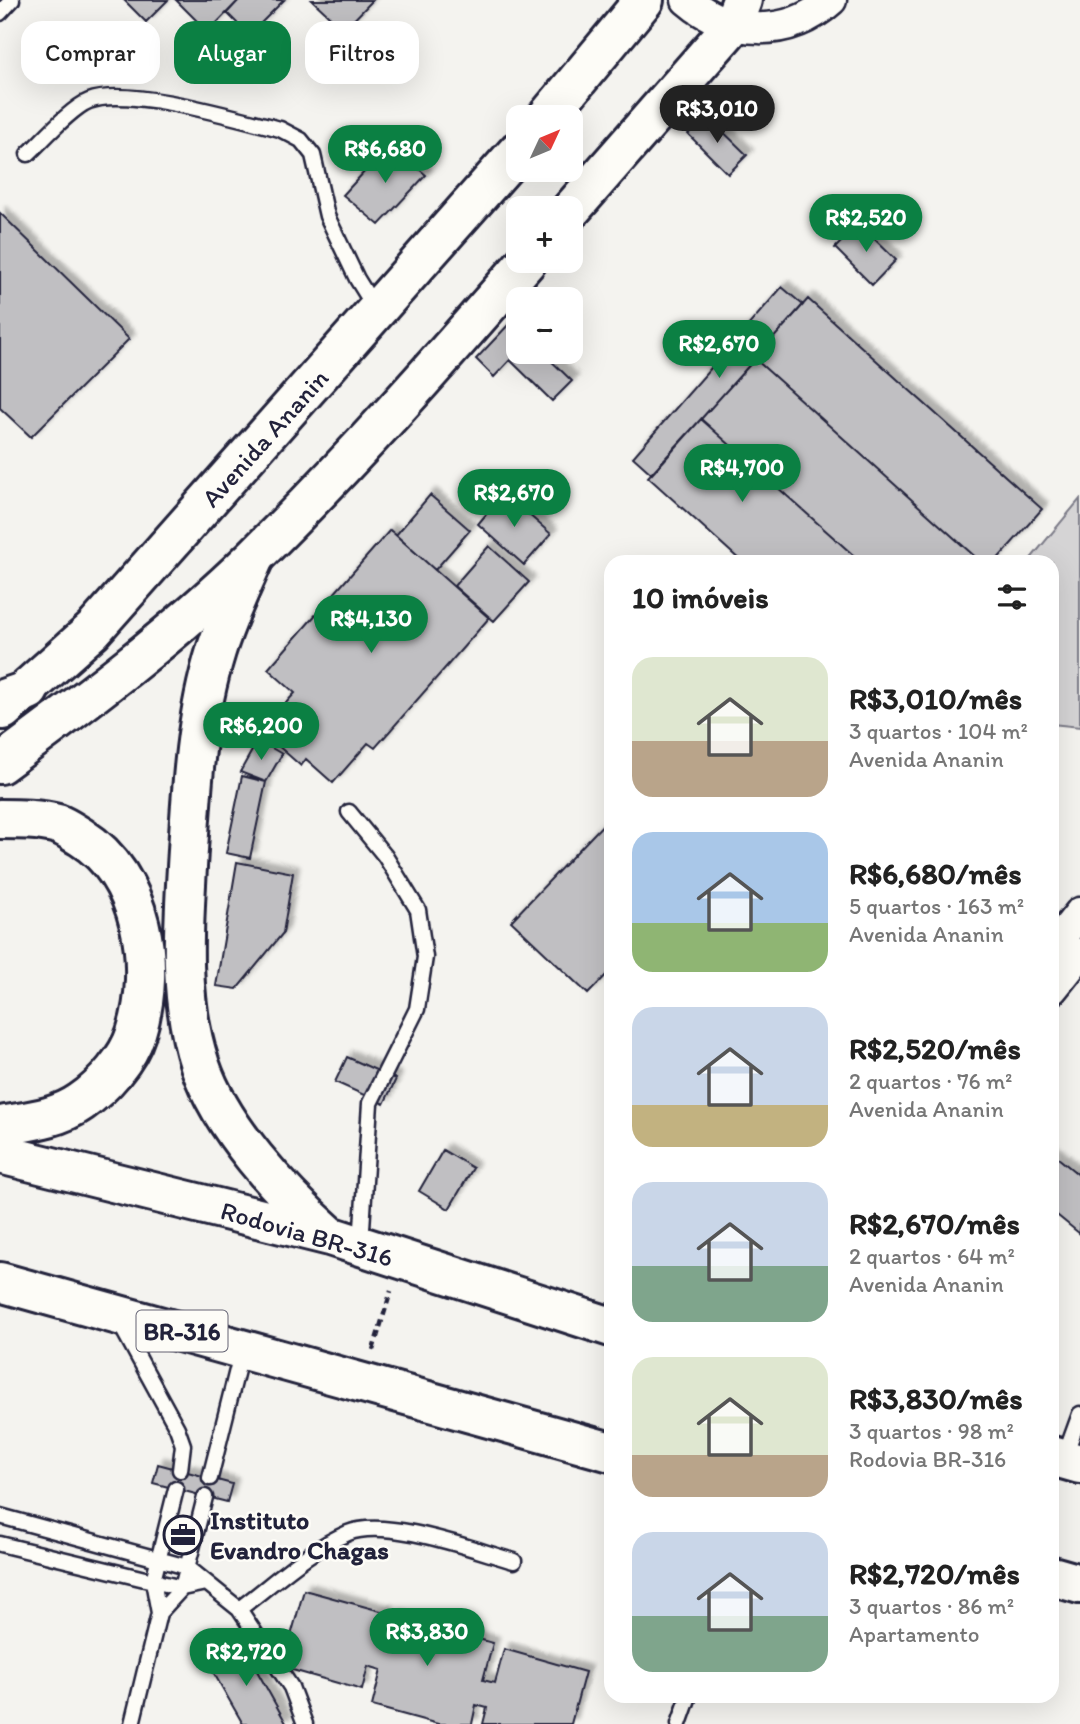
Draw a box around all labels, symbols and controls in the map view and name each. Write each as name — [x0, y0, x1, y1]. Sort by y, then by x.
chip: Comprar — [21, 21, 160, 84]
chip: Alugar — [174, 21, 291, 84]
chip: Filtros — [305, 21, 419, 84]
pin: R$3,010 — [652, 86, 782, 145]
text: R$3,010 — [676, 94, 758, 122]
north arrow — [506, 105, 583, 182]
map controls — [506, 105, 583, 364]
pin: R$6,680 — [320, 125, 450, 185]
text: R$6,680 — [344, 134, 426, 162]
pin: R$2,520 — [801, 194, 931, 254]
button: + — [506, 196, 583, 273]
text: R$2,520 — [825, 203, 907, 231]
button: − — [506, 287, 583, 364]
pin: R$2,670 — [654, 320, 784, 380]
text: R$2,670 — [679, 329, 759, 357]
street label: Avenida Ananin — [195, 362, 336, 514]
pin: R$4,700 — [677, 444, 807, 504]
text: R$4,700 — [700, 453, 784, 481]
pin: R$2,670 — [449, 470, 579, 529]
text: R$2,670 — [474, 478, 554, 506]
icon: filters — [993, 578, 1031, 616]
text: 10 imóveis — [632, 579, 769, 616]
pin: R$4,130 — [306, 596, 436, 655]
text: R$4,130 — [330, 604, 412, 632]
text: R$3,010/mês — [849, 680, 1022, 717]
icon: home — [688, 685, 772, 769]
pin: R$6,200 — [196, 702, 326, 762]
text: R$6,200 — [219, 711, 303, 739]
text: 3 quartos · 104 m² — [849, 717, 1028, 745]
text: Avenida Ananin — [849, 745, 1004, 773]
text: R$6,680/mês — [849, 855, 1022, 892]
icon: home — [688, 860, 772, 944]
text: 5 quartos · 163 m² — [849, 892, 1024, 920]
text: Avenida Ananin — [849, 920, 1004, 948]
text: R$2,520/mês — [849, 1030, 1021, 1067]
icon: home — [688, 1035, 772, 1119]
text: 2 quartos · 76 m² — [849, 1067, 1012, 1095]
text: Avenida Ananin — [849, 1095, 1004, 1123]
street label: Rodovia BR-316 — [217, 1194, 397, 1274]
text: R$2,670/mês — [849, 1205, 1020, 1242]
icon: home — [688, 1210, 772, 1294]
text: 2 quartos · 64 m² — [849, 1242, 1015, 1270]
text: Avenida Ananin — [849, 1270, 1004, 1298]
road number: BR-316 — [136, 1310, 228, 1352]
text: R$3,830/mês — [849, 1380, 1023, 1417]
icon: home — [688, 1385, 772, 1469]
text: 3 quartos · 98 m² — [849, 1417, 1014, 1445]
text: Rodovia BR-316 — [849, 1445, 1006, 1473]
place label: Instituto Evandro Chagas — [210, 1504, 389, 1566]
office icon: Instituto Evandro Chagas — [162, 1514, 204, 1556]
text: R$2,720/mês — [849, 1555, 1020, 1592]
icon: home — [688, 1560, 772, 1644]
text: 3 quartos · 86 m² — [849, 1592, 1014, 1620]
pin: R$3,830 — [362, 1608, 492, 1668]
text: R$3,830 — [386, 1617, 468, 1645]
text: Apartamento — [849, 1620, 980, 1648]
pin: R$2,720 — [181, 1628, 311, 1688]
text: R$2,720 — [206, 1637, 286, 1665]

